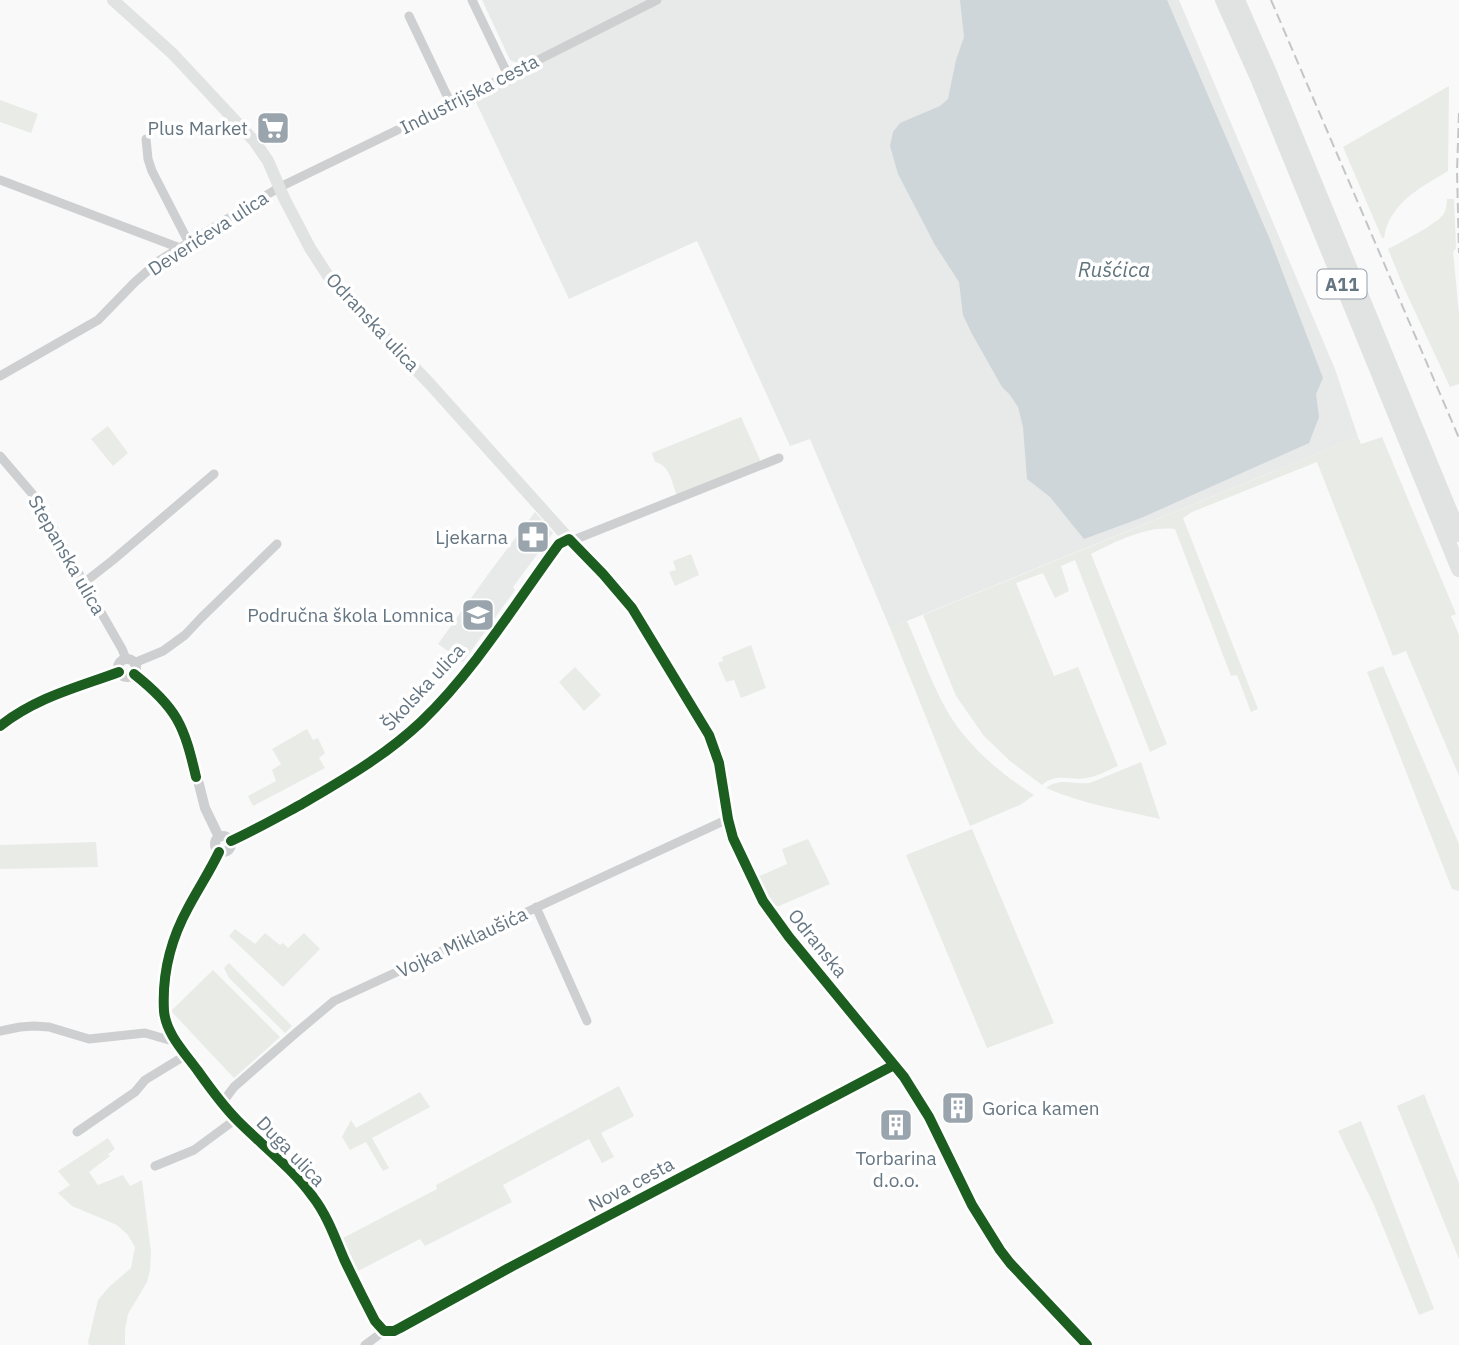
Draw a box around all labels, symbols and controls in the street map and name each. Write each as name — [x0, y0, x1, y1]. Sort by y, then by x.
street label: Industrijska cesta — [396, 49, 542, 139]
supermarket icon: Plus Market — [254, 109, 292, 147]
place label: Plus Market — [147, 116, 248, 140]
street label: Deverićeva ulica — [143, 185, 273, 281]
water label: Rušćica — [1078, 255, 1150, 283]
street label: Odranska ulica — [321, 268, 425, 376]
road number: A11 — [1318, 270, 1366, 298]
street label: Stepanska ulica — [23, 491, 111, 619]
pharmacy icon: Ljekarna — [514, 518, 552, 556]
place label: Ljekarna — [435, 525, 508, 549]
school or university icon: Područna škola Lomnica — [459, 596, 497, 634]
place label: Područna škola Lomnica — [247, 603, 454, 627]
street label: Školska ulica — [376, 638, 470, 736]
street label: Vojka Miklaušića — [393, 901, 531, 983]
street label: Odranska — [783, 904, 853, 982]
building icon: Gorica kamen — [939, 1089, 977, 1127]
place label: Gorica kamen — [982, 1096, 1100, 1120]
building icon: Torbarina d.o.o. — [877, 1106, 915, 1144]
street label: Duga ulica — [252, 1111, 330, 1191]
place label: Torbarina d.o.o. — [855, 1146, 937, 1192]
street label: Nova cesta — [584, 1151, 678, 1217]

